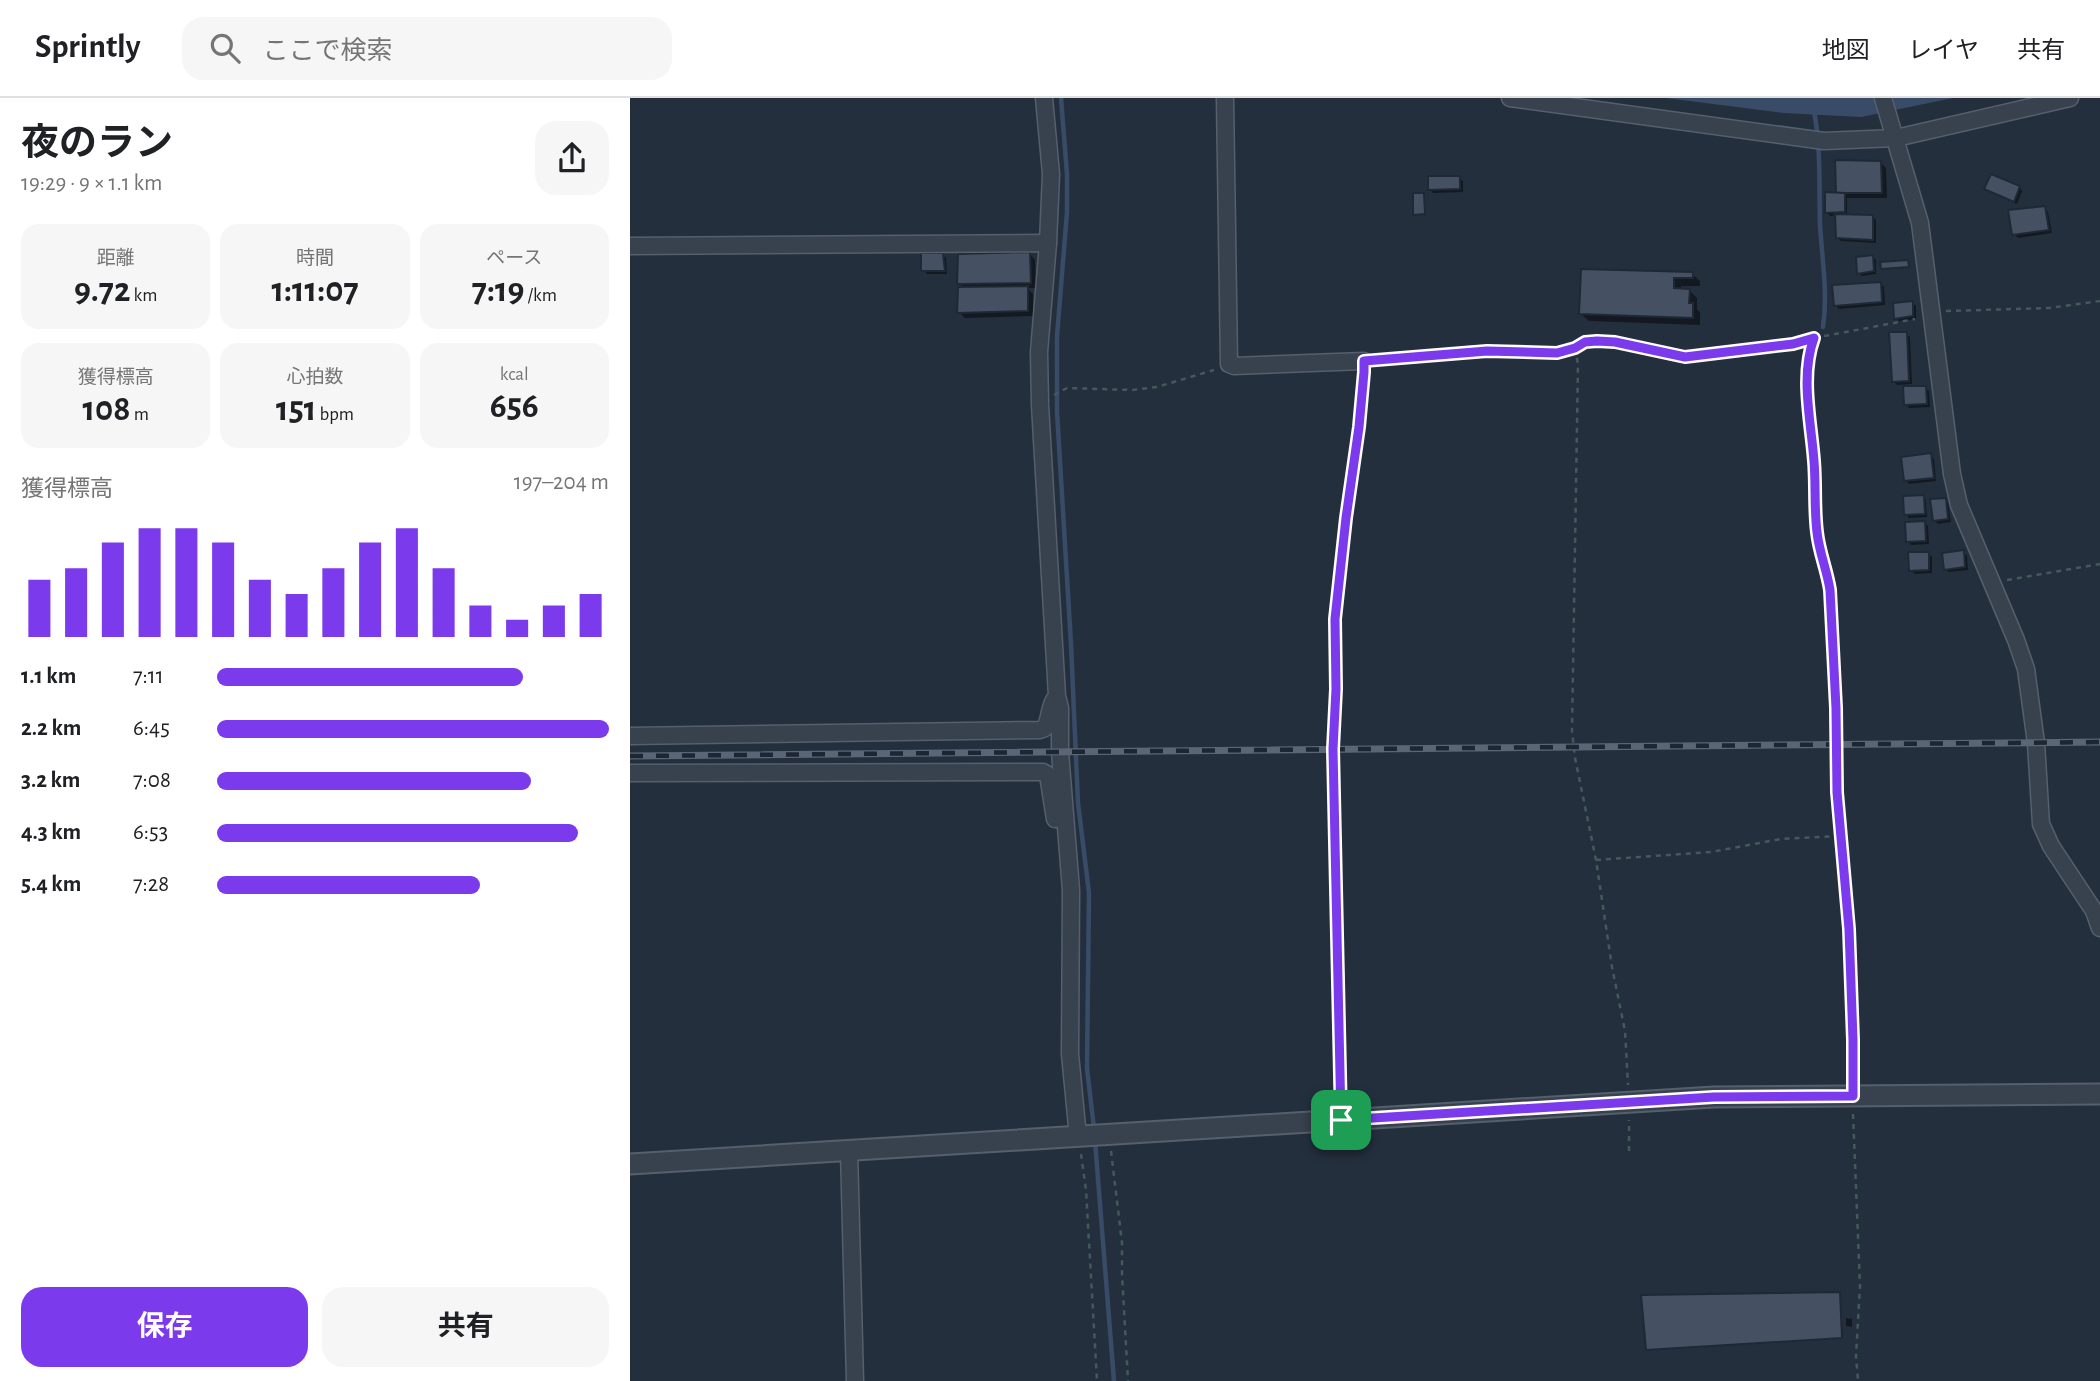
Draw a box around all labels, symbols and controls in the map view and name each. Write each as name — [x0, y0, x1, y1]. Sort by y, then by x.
search box — [182, 17, 672, 80]
icon: search — [206, 29, 244, 67]
text: Sprintly — [35, 31, 140, 64]
text: ここで検索 — [262, 38, 392, 64]
text: 地図 — [1822, 39, 1870, 63]
text: レイヤ — [1908, 39, 1979, 63]
text: 共有 — [2017, 39, 2065, 63]
button: share — [535, 121, 609, 195]
text: 夜のラン — [21, 125, 173, 163]
text: 19:29 · 9 × 1.1 km — [21, 172, 162, 195]
text: 距離 — [97, 249, 135, 268]
text: 時間 — [296, 249, 334, 268]
text: ペース — [486, 249, 542, 268]
text: 9.72 — [74, 273, 130, 308]
text: 1:11:07 — [271, 273, 359, 308]
text: 7:19 — [472, 273, 524, 308]
text: km — [130, 286, 157, 305]
text: /km — [524, 286, 557, 305]
text: kcal — [500, 365, 529, 384]
text: 獲得標高 — [78, 368, 154, 387]
text: 心拍数 — [286, 368, 344, 387]
text: 656 — [490, 389, 539, 424]
text: 108 — [82, 392, 131, 427]
text: 151 — [276, 392, 316, 427]
text: m — [131, 405, 149, 424]
text: bpm — [316, 405, 354, 424]
text: 197–204 m — [514, 471, 609, 494]
text: 獲得標高 — [21, 478, 113, 501]
text: 1.1 km — [21, 665, 76, 688]
text: 7:11 — [133, 665, 164, 688]
text: 2.2 km — [21, 717, 81, 740]
text: 6:45 — [133, 717, 170, 740]
text: 3.2 km — [21, 769, 80, 792]
text: 7:08 — [133, 769, 171, 792]
text: 4.3 km — [21, 821, 81, 844]
text: 6:53 — [133, 821, 168, 844]
text: 5.4 km — [21, 873, 81, 896]
text: 7:28 — [133, 873, 169, 896]
pin — [1311, 1090, 1371, 1150]
icon: arrive — [1322, 1101, 1360, 1139]
button: 保存 — [21, 1287, 308, 1367]
button: 共有 — [322, 1287, 609, 1367]

